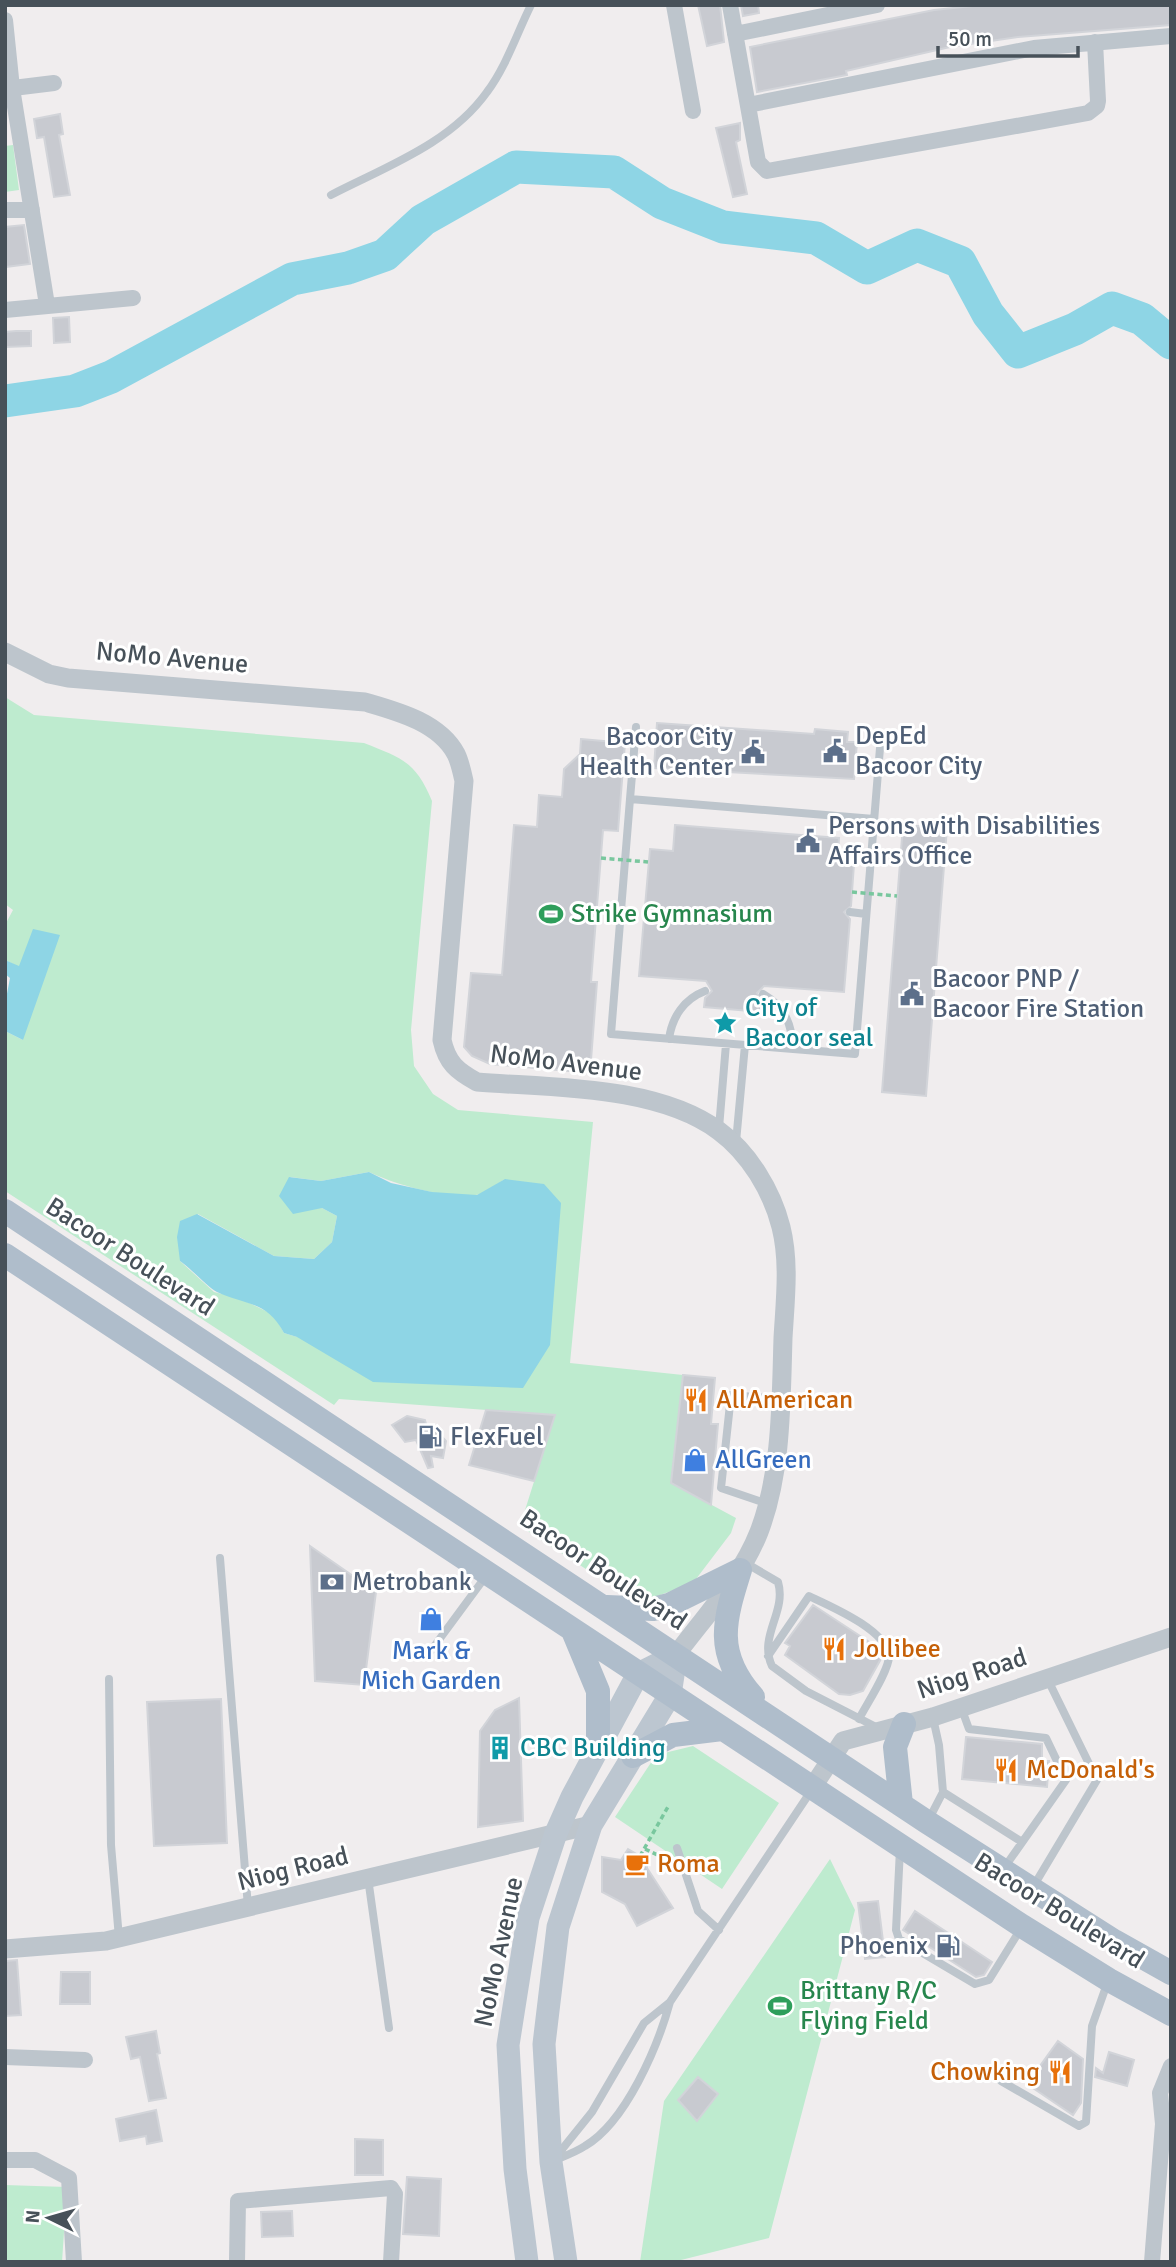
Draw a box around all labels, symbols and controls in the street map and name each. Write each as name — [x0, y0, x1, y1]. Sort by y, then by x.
scale bar — [938, 14, 1078, 58]
text: 50 m — [948, 26, 992, 52]
street label: NoMo Avenue — [95, 635, 249, 681]
place label: DepEd Bacoor City — [855, 720, 982, 782]
place label: Bacoor City Health Center — [579, 721, 733, 783]
public building icon: DepEd Bacoor City — [821, 737, 849, 765]
public building icon: Bacoor City Health Center — [739, 738, 767, 766]
place label: Persons with Disabilities Affairs Office — [828, 810, 1100, 872]
public building icon: Persons with Disabilities Affairs Office — [794, 827, 822, 855]
place label: Strike Gymnasium — [571, 898, 773, 930]
sports icon: Strike Gymnasium — [537, 900, 565, 928]
place label: Bacoor PNP / Bacoor Fire Station — [932, 963, 1144, 1025]
public building icon: Bacoor PNP / Bacoor Fire Station — [898, 980, 926, 1008]
place label: City of Bacoor seal — [745, 992, 873, 1054]
place icon: City of Bacoor seal — [711, 1009, 739, 1037]
street label: NoMo Avenue — [488, 1038, 644, 1088]
street label: Bacoor Boulevard — [40, 1191, 220, 1323]
place label: AllAmerican — [716, 1384, 853, 1416]
restaurant icon: AllAmerican — [682, 1386, 710, 1414]
place label: FlexFuel — [450, 1421, 544, 1453]
fuel station icon: FlexFuel — [416, 1423, 444, 1451]
place label: AllGreen — [715, 1444, 812, 1476]
shop icon: AllGreen — [681, 1446, 709, 1474]
street label: Bacoor Boulevard — [513, 1502, 693, 1638]
place label: Metrobank — [352, 1566, 472, 1598]
bank icon: Metrobank — [318, 1568, 346, 1596]
shop icon: Mark & Mich Garden — [417, 1605, 445, 1633]
place label: Jollibee — [854, 1633, 941, 1665]
place label: Mark & Mich Garden — [361, 1635, 501, 1697]
restaurant icon: Jollibee — [820, 1635, 848, 1663]
street label: Niog Road — [913, 1641, 1031, 1707]
place label: CBC Building — [520, 1732, 666, 1764]
building icon: CBC Building — [486, 1734, 514, 1762]
place label: McDonald's — [1026, 1754, 1155, 1786]
restaurant icon: McDonald's — [992, 1756, 1020, 1784]
street label: Niog Road — [234, 1840, 352, 1898]
street label: Bacoor Boulevard — [968, 1846, 1150, 1976]
place label: Roma — [657, 1848, 720, 1880]
cafe icon: Roma — [623, 1850, 651, 1878]
street label: NoMo Avenue — [467, 1874, 531, 2030]
place label: Phoenix — [840, 1930, 928, 1962]
fuel station icon: Phoenix — [934, 1932, 962, 1960]
place label: Brittany R/C Flying Field — [800, 1975, 937, 2037]
sports icon: Brittany R/C Flying Field — [766, 1992, 794, 2020]
place label: Chowking — [930, 2056, 1040, 2088]
restaurant icon: Chowking — [1046, 2058, 1074, 2086]
north arrow — [14, 2183, 84, 2253]
text: N — [21, 2209, 46, 2224]

